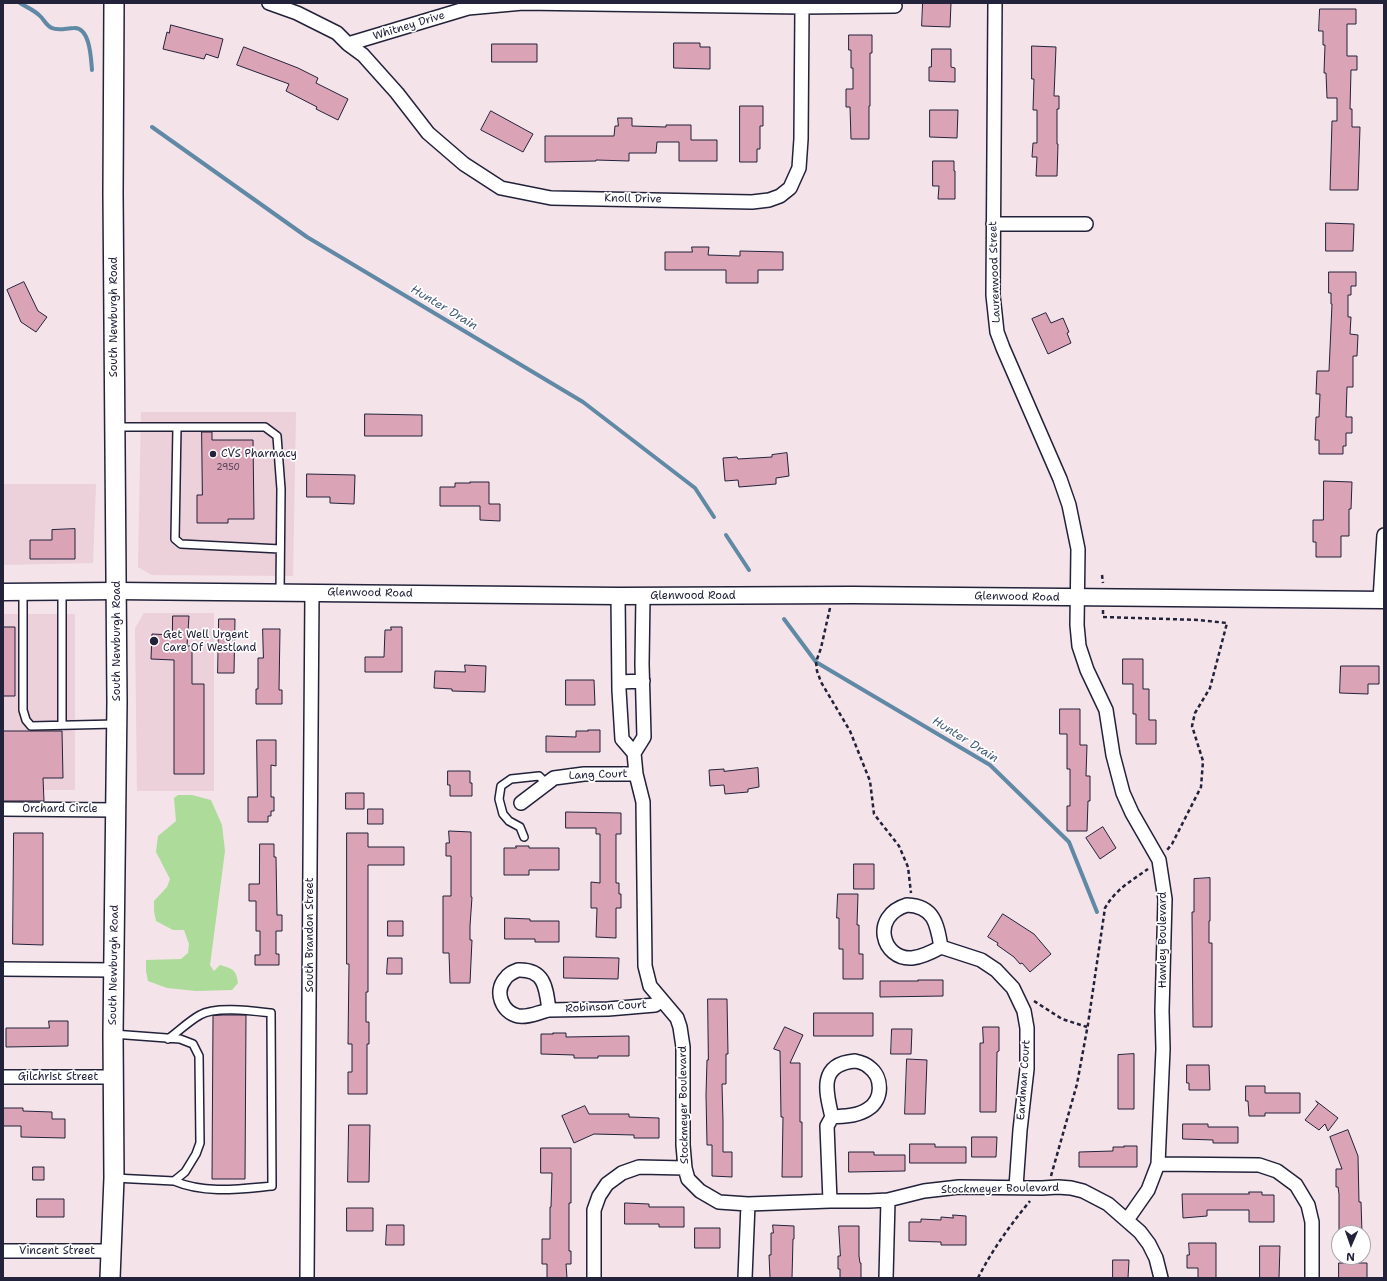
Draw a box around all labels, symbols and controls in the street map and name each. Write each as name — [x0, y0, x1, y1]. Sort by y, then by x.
street label: Whitney Drive — [371, 9, 447, 43]
street label: Knoll Drive — [604, 192, 662, 206]
street label: Laurenwood Street — [987, 221, 1003, 323]
street label: South Newburgh Road — [107, 257, 121, 377]
water label: Hunter Drain — [408, 282, 480, 334]
place label: CVS Pharmacy — [221, 447, 297, 461]
marker: CVS Pharmacy — [208, 449, 218, 459]
house number: 2950 — [216, 463, 240, 473]
street label: South Newburgh Road — [110, 581, 124, 701]
street label: Glenwood Road — [327, 586, 413, 600]
street label: Glenwood Road — [650, 589, 736, 603]
street label: Glenwood Road — [974, 590, 1060, 604]
place label: Get Well Urgent Care Of Westland — [163, 628, 257, 654]
marker: Get Well Urgent Care Of Westland — [148, 635, 160, 647]
water label: Hunter Drain — [929, 714, 1001, 766]
street label: Lang Court — [568, 767, 628, 783]
street label: Orchard Circle — [22, 802, 98, 816]
street label: South Brandon Street — [303, 878, 317, 992]
street label: Hawley Boulevard — [1156, 892, 1170, 988]
street label: South Newburgh Road — [106, 905, 122, 1025]
street label: Robinson Court — [565, 998, 647, 1016]
street label: Eardman Court — [1015, 1039, 1033, 1121]
street label: Stockmeyer Boulevard — [676, 1046, 692, 1164]
street label: Gilchrist Street — [18, 1070, 98, 1084]
street label: Stockmeyer Boulevard — [941, 1181, 1059, 1197]
north arrow — [1331, 1225, 1371, 1265]
street label: Vincent Street — [19, 1244, 95, 1258]
text: N — [1346, 1249, 1355, 1264]

